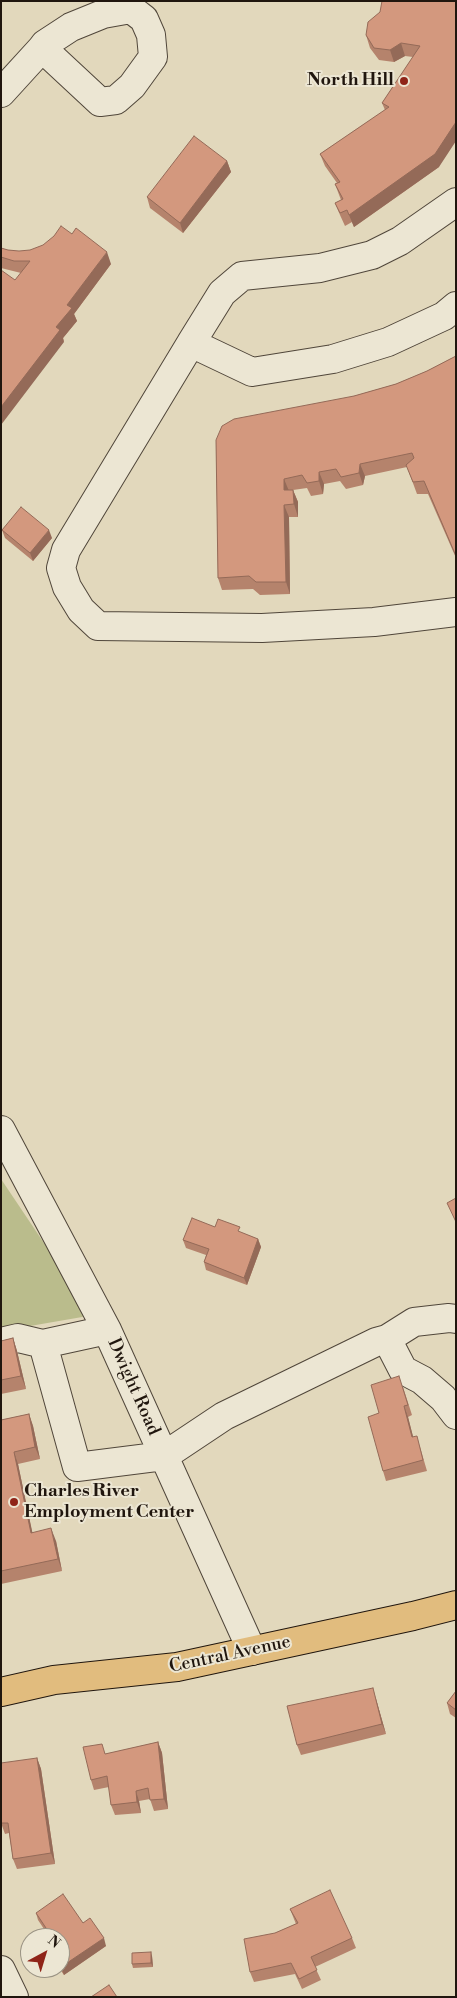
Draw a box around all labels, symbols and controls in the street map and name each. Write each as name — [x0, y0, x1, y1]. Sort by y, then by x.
place label: North Hill — [307, 70, 394, 92]
marker: North Hill — [398, 75, 410, 87]
street label: Dwight Road — [102, 1335, 164, 1439]
place label: Charles River Employment Center — [24, 1481, 194, 1524]
marker: Charles River Employment Center — [8, 1496, 20, 1508]
street label: Central Avenue — [167, 1632, 293, 1678]
north arrow — [20, 1928, 70, 1978]
text: N — [44, 1932, 64, 1953]

